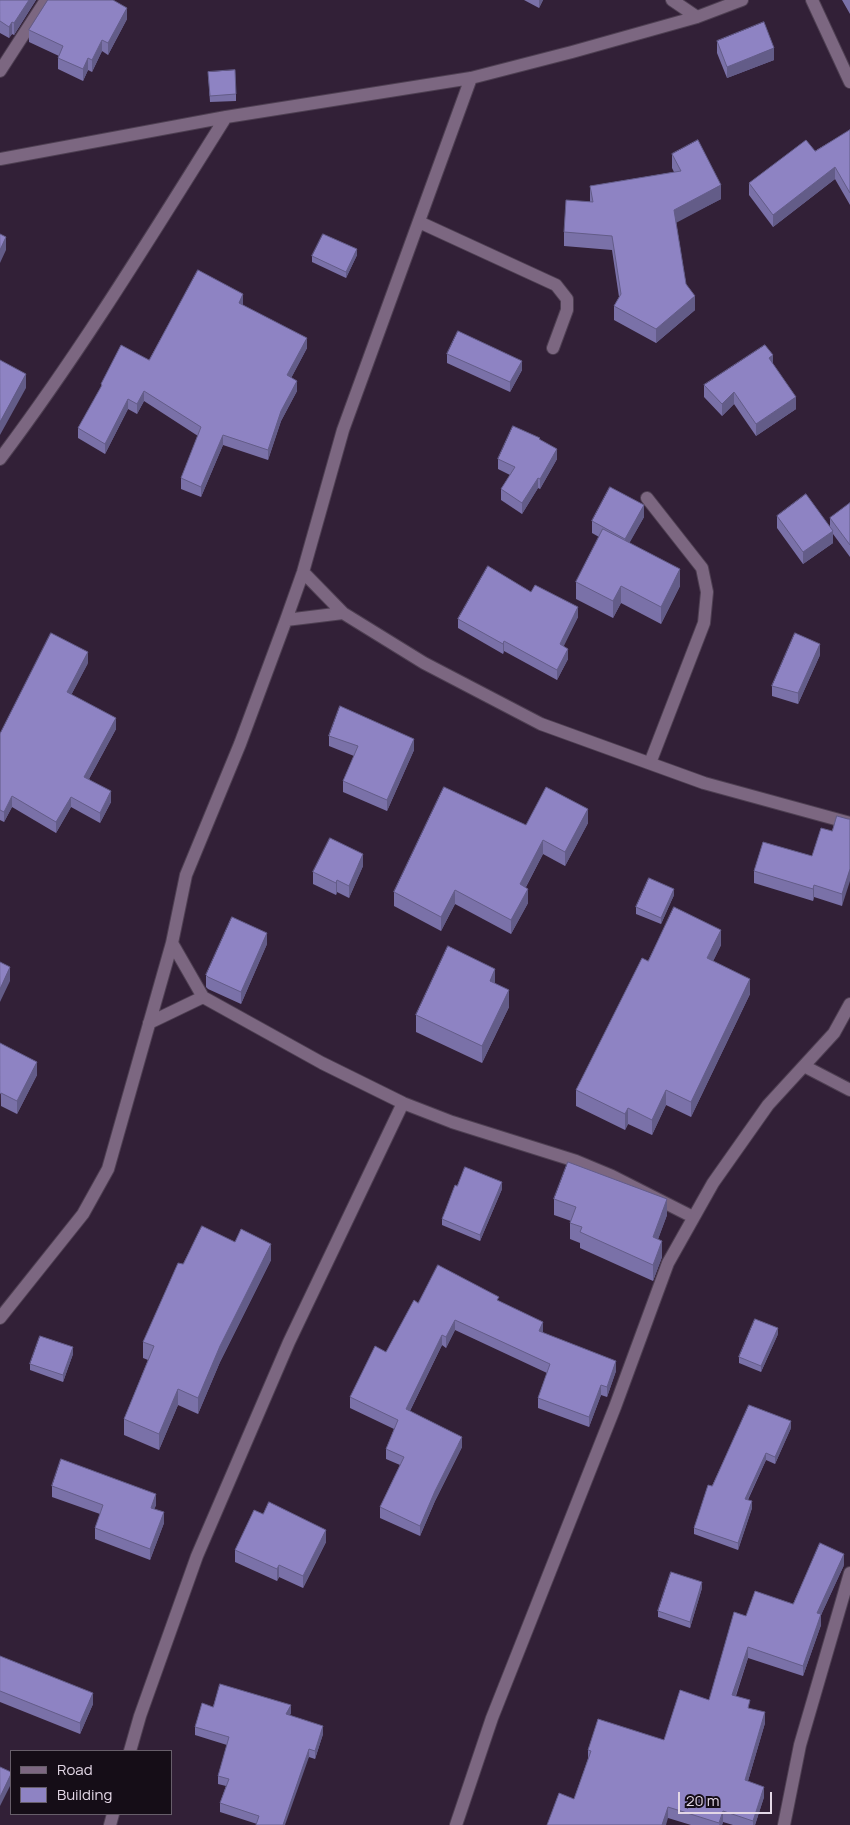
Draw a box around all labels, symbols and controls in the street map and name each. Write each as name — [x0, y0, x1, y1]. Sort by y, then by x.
legend — [10, 1750, 172, 1815]
text: Road — [57, 1759, 93, 1780]
scale bar — [680, 1782, 774, 1814]
text: Building — [57, 1784, 112, 1805]
text: 20 m — [686, 1790, 719, 1811]

